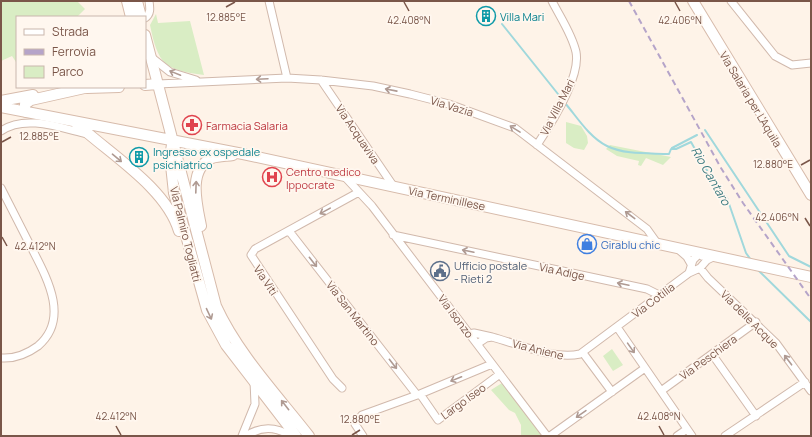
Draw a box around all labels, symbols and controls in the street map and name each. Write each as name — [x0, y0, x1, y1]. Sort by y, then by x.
building icon: Villa Mari — [475, 5, 497, 27]
place label: Villa Mari — [500, 9, 544, 24]
text: 12.885°E — [206, 10, 246, 24]
text: 42.408°N — [387, 13, 431, 27]
text: 42.406°N — [658, 13, 702, 27]
legend — [16, 16, 146, 88]
text: Strada — [52, 23, 89, 40]
text: Ferrovia — [52, 43, 96, 60]
street label: Via Salaria per L'Aquila — [716, 48, 786, 150]
text: Parco — [52, 63, 83, 80]
one-way arrow — [169, 69, 181, 77]
one-way arrow — [256, 76, 269, 83]
street label: Via Villa Mari — [536, 76, 578, 138]
one-way arrow — [385, 85, 398, 93]
street label: Via Vazia — [429, 92, 475, 120]
street label: Via Acquaviva — [333, 101, 383, 167]
pharmacy icon: Farmacia Salaria — [181, 114, 203, 136]
place label: Farmacia Salaria — [206, 118, 288, 133]
one-way arrow — [509, 125, 521, 133]
text: 12.885°E — [19, 129, 59, 143]
place label: Ingresso ex ospedale psichiatrico — [153, 144, 261, 172]
water label: Rio Cantaro — [687, 144, 735, 209]
building icon: Ingresso ex ospedale psichiatrico — [128, 146, 150, 168]
one-way arrow — [112, 154, 123, 163]
text: 12.880°E — [753, 157, 793, 171]
place label: Centro medico Ippocrate — [286, 164, 361, 192]
hospital icon: Centro medico Ippocrate — [261, 166, 283, 188]
one-way arrow — [192, 181, 200, 194]
street label: Via Terminillese — [407, 183, 487, 214]
street label: Via Palmiro Togliatti — [167, 185, 205, 283]
one-way arrow — [319, 207, 331, 215]
text: 42.406°N — [755, 210, 799, 224]
one-way arrow — [625, 211, 636, 220]
shop icon: Girablu chic — [576, 233, 598, 255]
place label: Girablu chic — [601, 237, 660, 252]
text: 42.412°N — [15, 239, 56, 253]
one-way arrow — [462, 246, 475, 254]
one-way arrow — [308, 256, 317, 267]
place label: Ufficio postale - Rieti 2 — [454, 258, 528, 286]
street label: Via Adige — [538, 259, 587, 283]
public building icon: Ufficio postale - Rieti 2 — [429, 260, 451, 282]
street label: Via Viti — [250, 262, 282, 298]
street label: Via San Martino — [323, 278, 383, 349]
one-way arrow — [616, 279, 629, 287]
street label: Via Cotilia — [629, 279, 677, 321]
street label: Via delle Acque — [718, 287, 783, 352]
street label: Via Isonzo — [435, 291, 478, 341]
one-way arrow — [206, 308, 213, 320]
street label: Via Peschiera — [676, 331, 740, 383]
street label: Via Aniene — [511, 335, 566, 363]
one-way arrow — [627, 342, 635, 353]
one-way arrow — [784, 354, 792, 365]
one-way arrow — [388, 359, 397, 370]
one-way arrow — [451, 376, 463, 383]
street label: Largo Iseo — [438, 379, 489, 422]
one-way arrow — [281, 400, 289, 411]
text: 42.412°N — [96, 409, 137, 423]
text: 42.408°N — [637, 409, 681, 423]
one-way arrow — [575, 410, 586, 418]
text: 12.880°E — [340, 412, 380, 426]

